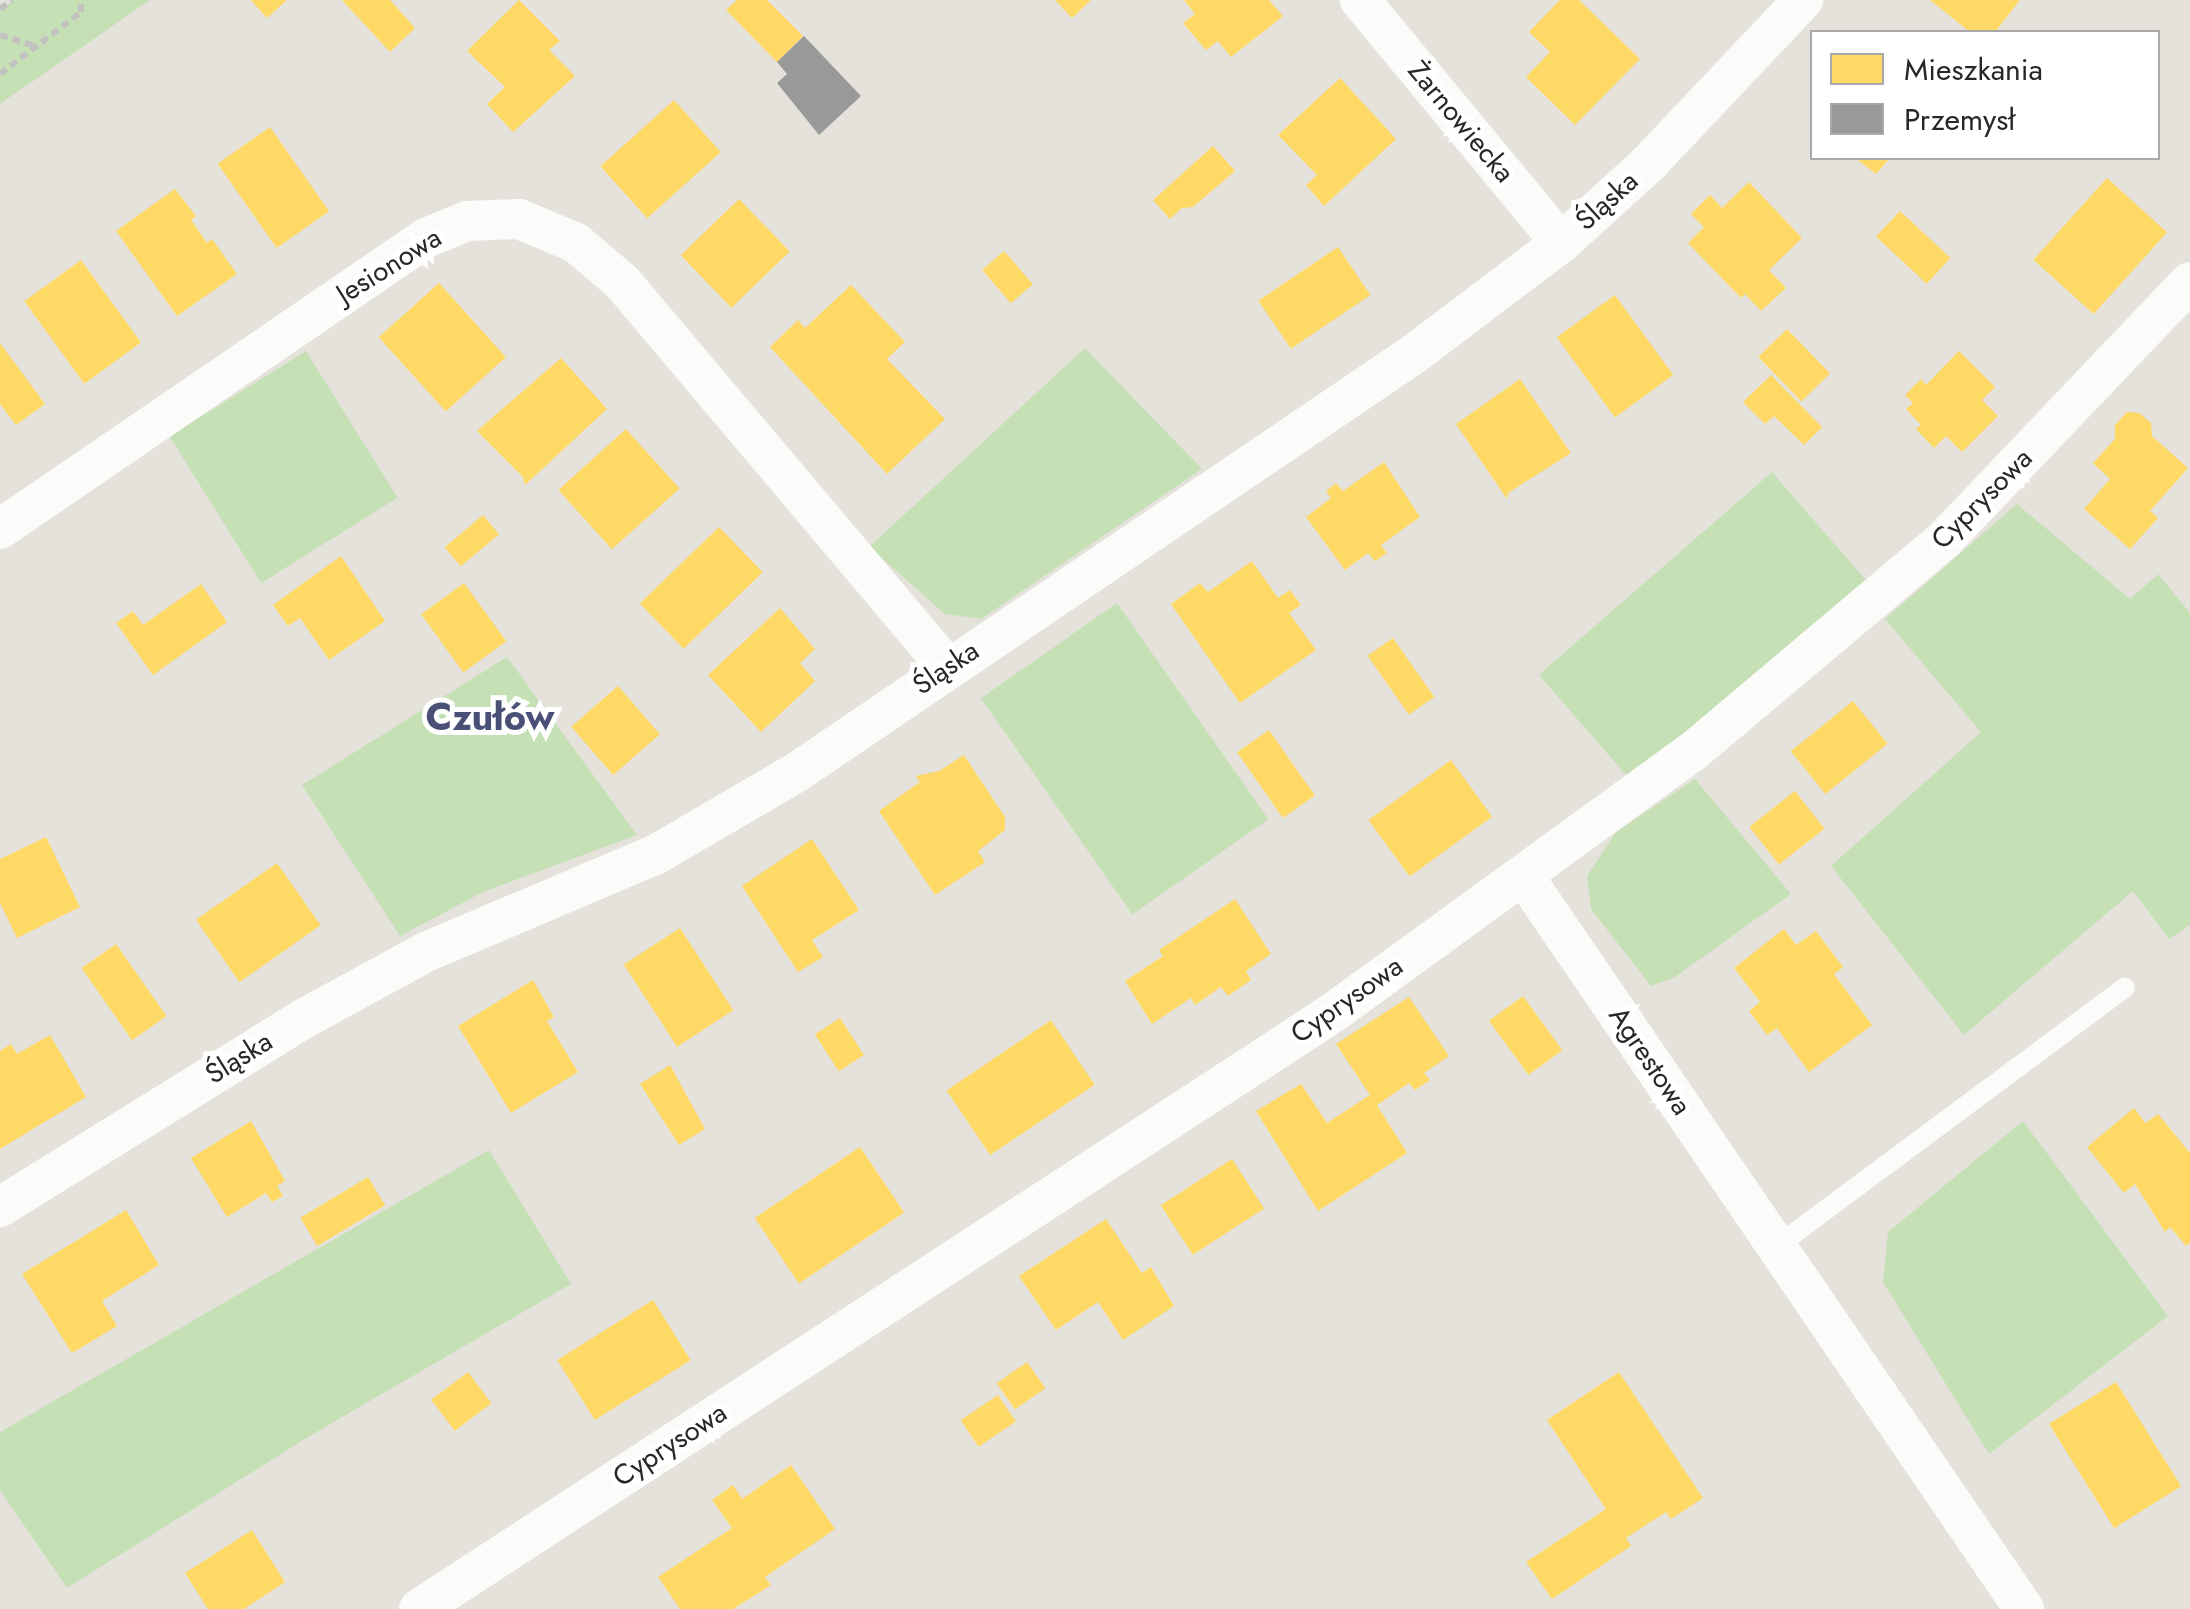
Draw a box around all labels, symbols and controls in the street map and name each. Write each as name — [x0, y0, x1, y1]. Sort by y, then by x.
legend — [1810, 30, 2160, 160]
text: Mieszkania — [1904, 48, 2043, 91]
street label: Żarnowiecka — [1401, 55, 1521, 189]
text: Przemysł — [1904, 98, 2015, 141]
street label: Śląska — [1569, 164, 1645, 238]
street label: Jesionowa — [330, 221, 448, 311]
street label: Cyprysowa — [1925, 442, 2039, 556]
street label: Śląska — [907, 634, 985, 702]
district label: Czułów — [426, 694, 554, 740]
street label: Cyprysowa — [1285, 949, 1409, 1051]
street label: Agrestowa — [1602, 1000, 1698, 1122]
street label: Śląska — [199, 1025, 279, 1091]
street label: Cyprysowa — [607, 1396, 733, 1494]

